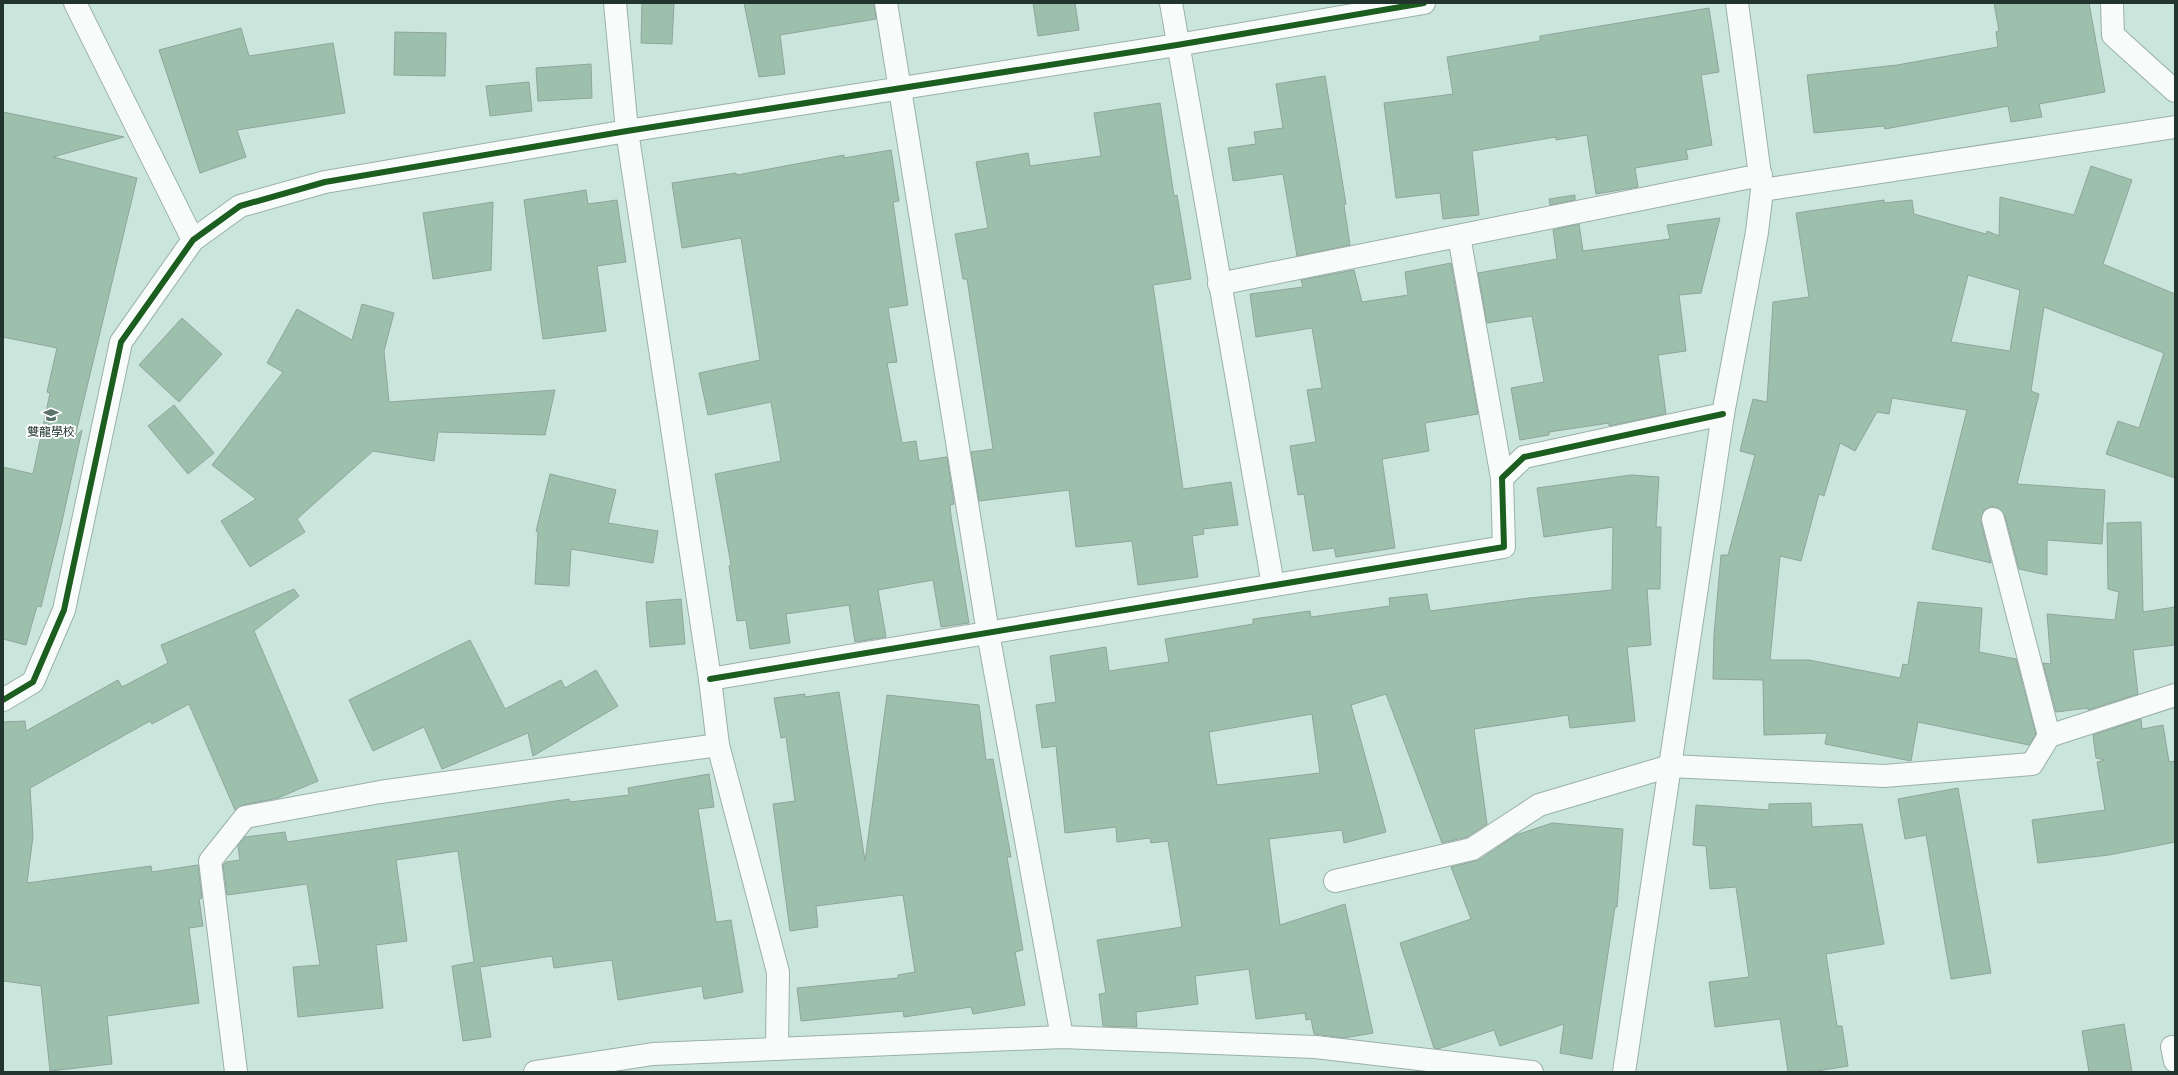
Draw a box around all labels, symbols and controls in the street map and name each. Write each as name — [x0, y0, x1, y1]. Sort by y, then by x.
school or university icon: 雙龍學校 — [42, 406, 60, 424]
place label: 雙龍學校 — [27, 425, 75, 438]

